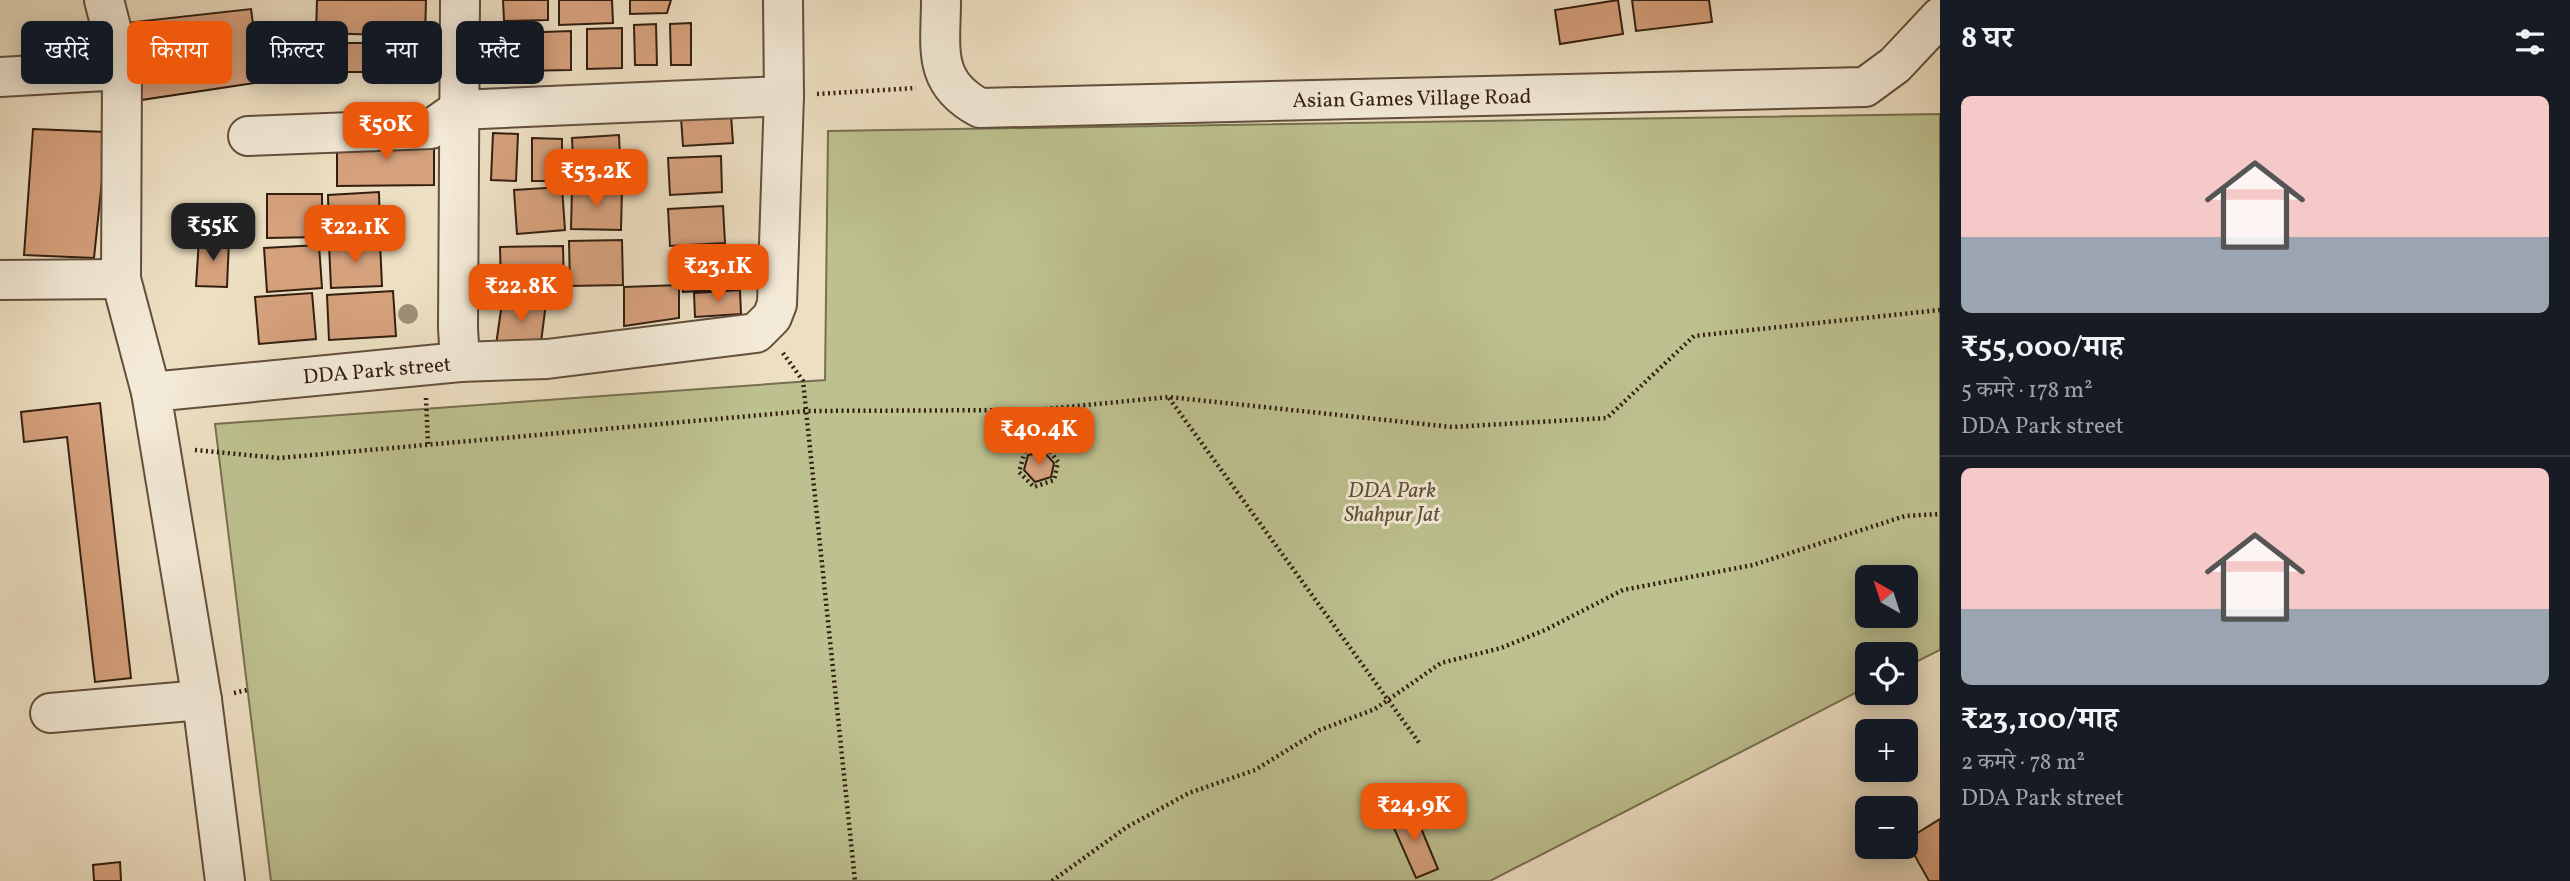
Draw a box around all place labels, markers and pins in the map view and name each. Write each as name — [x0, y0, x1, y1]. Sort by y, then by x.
pin: ₹50K — [345, 102, 427, 162]
pin: ₹53.2K — [539, 150, 653, 209]
pin: ₹55K — [172, 204, 254, 263]
pin: ₹22.1K — [298, 205, 412, 265]
pin: ₹23.1K — [661, 244, 775, 304]
pin: ₹22.8K — [464, 264, 578, 324]
pin: ₹40.4K — [982, 407, 1096, 467]
pin: ₹24.9K — [1357, 784, 1471, 843]

